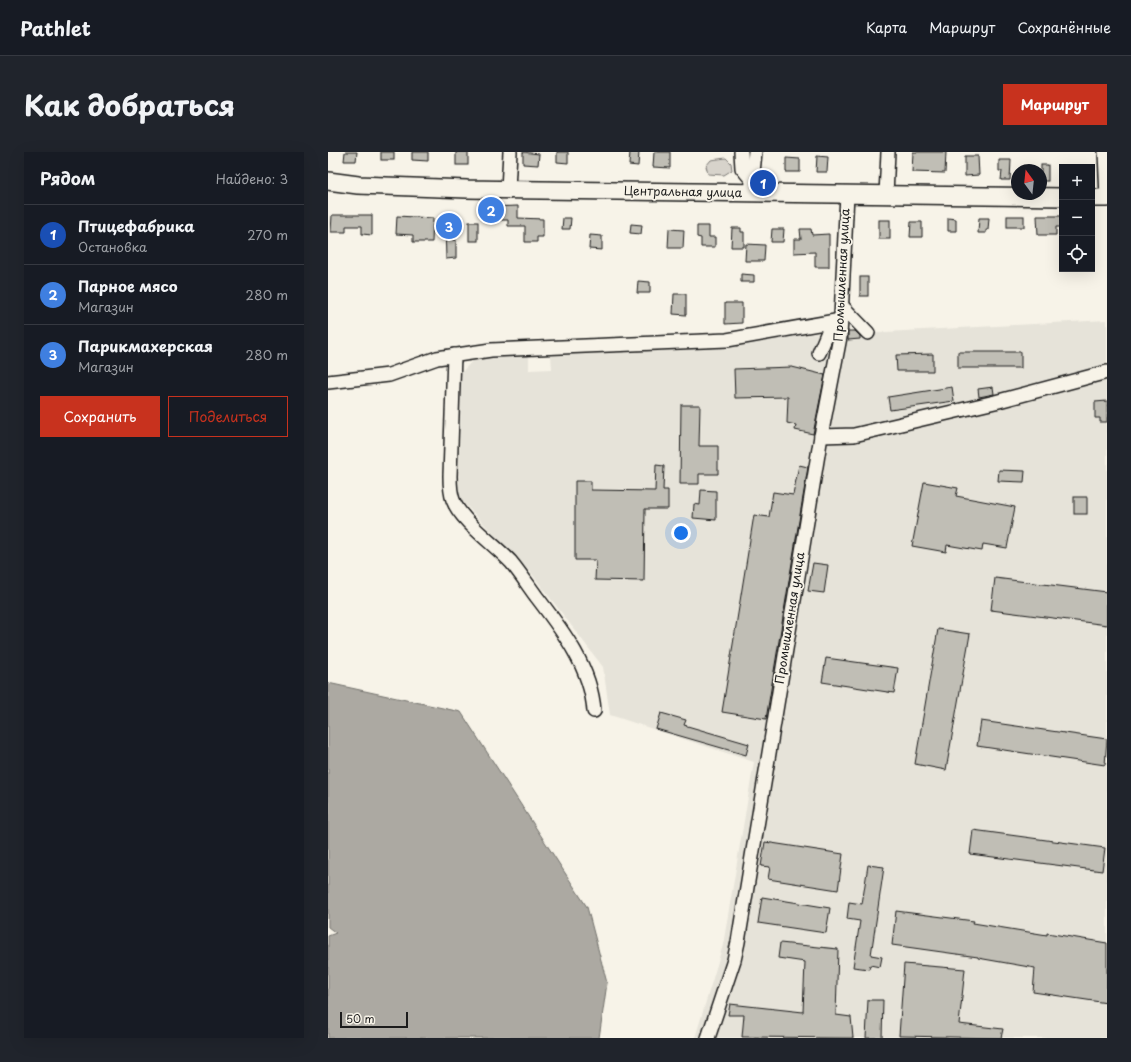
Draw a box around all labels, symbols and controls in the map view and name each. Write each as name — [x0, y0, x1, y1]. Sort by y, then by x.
text: Pathlet — [20, 14, 91, 42]
text: Карта — [866, 17, 907, 38]
text: Маршрут — [929, 17, 995, 38]
text: Сохранённые — [1017, 17, 1111, 38]
text: Как добраться — [24, 83, 235, 126]
button: Маршрут — [1003, 84, 1107, 125]
north arrow — [1011, 164, 1047, 200]
map controls — [1059, 164, 1095, 272]
button: + — [1059, 164, 1095, 200]
text: Рядом — [40, 165, 95, 191]
pin: 1 — [750, 168, 776, 198]
text: Найдено: 3 — [216, 169, 288, 188]
street label: Центральная улица — [624, 181, 743, 201]
pin: 2 — [478, 195, 504, 225]
button: − — [1059, 200, 1095, 236]
street label: Промышленная улица — [829, 208, 853, 342]
pin: 3 — [436, 211, 462, 241]
text: Птицефабрика — [78, 214, 195, 237]
text: 1 — [50, 225, 56, 244]
text: 270 m — [247, 225, 288, 244]
button: locate — [1059, 236, 1095, 272]
text: Остановка — [78, 237, 147, 256]
text: Парное мясо — [78, 274, 178, 297]
text: 2 — [48, 285, 58, 304]
text: 280 m — [246, 285, 288, 304]
text: Магазин — [78, 297, 134, 316]
text: Парикмахерская — [78, 334, 213, 357]
text: 3 — [49, 345, 57, 364]
text: 280 m — [246, 345, 288, 364]
text: Магазин — [78, 357, 134, 376]
button: Сохранить — [40, 396, 160, 437]
button: Поделиться — [168, 396, 288, 437]
your location — [671, 523, 691, 543]
street label: Промышленная улица — [770, 550, 808, 685]
scale bar — [340, 1010, 408, 1029]
text: 50 m — [346, 1010, 375, 1027]

